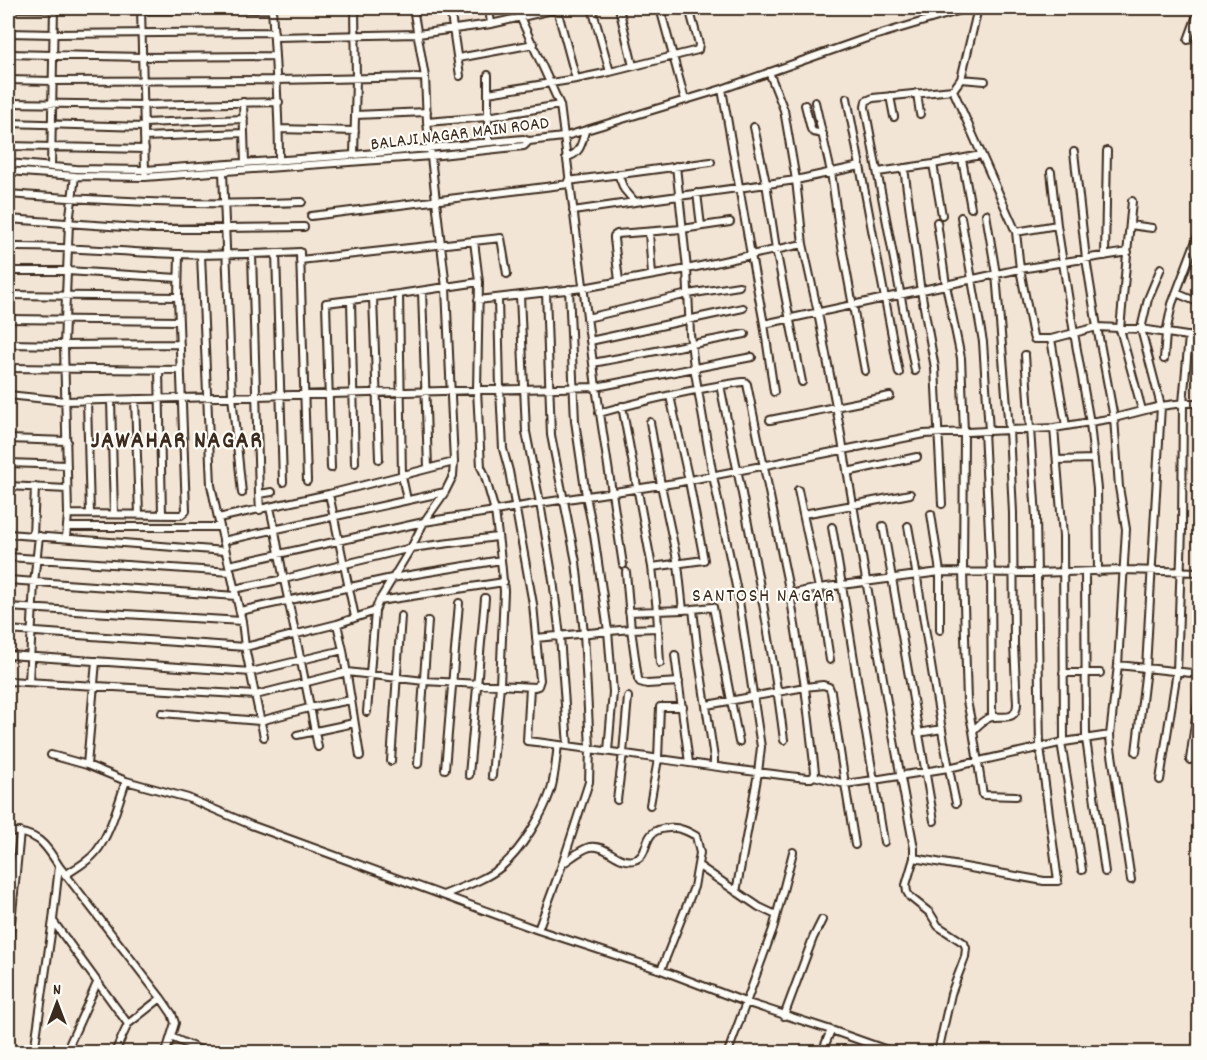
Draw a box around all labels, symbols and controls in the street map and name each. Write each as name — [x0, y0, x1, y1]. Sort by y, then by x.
street label: BALAJI NAGAR MAIN ROAD — [369, 112, 551, 158]
district label: JAWAHAR NAGAR — [91, 425, 263, 459]
district label: SANTOSH NAGAR — [692, 583, 836, 611]
north arrow — [27, 973, 87, 1033]
text: N — [53, 979, 61, 1002]

